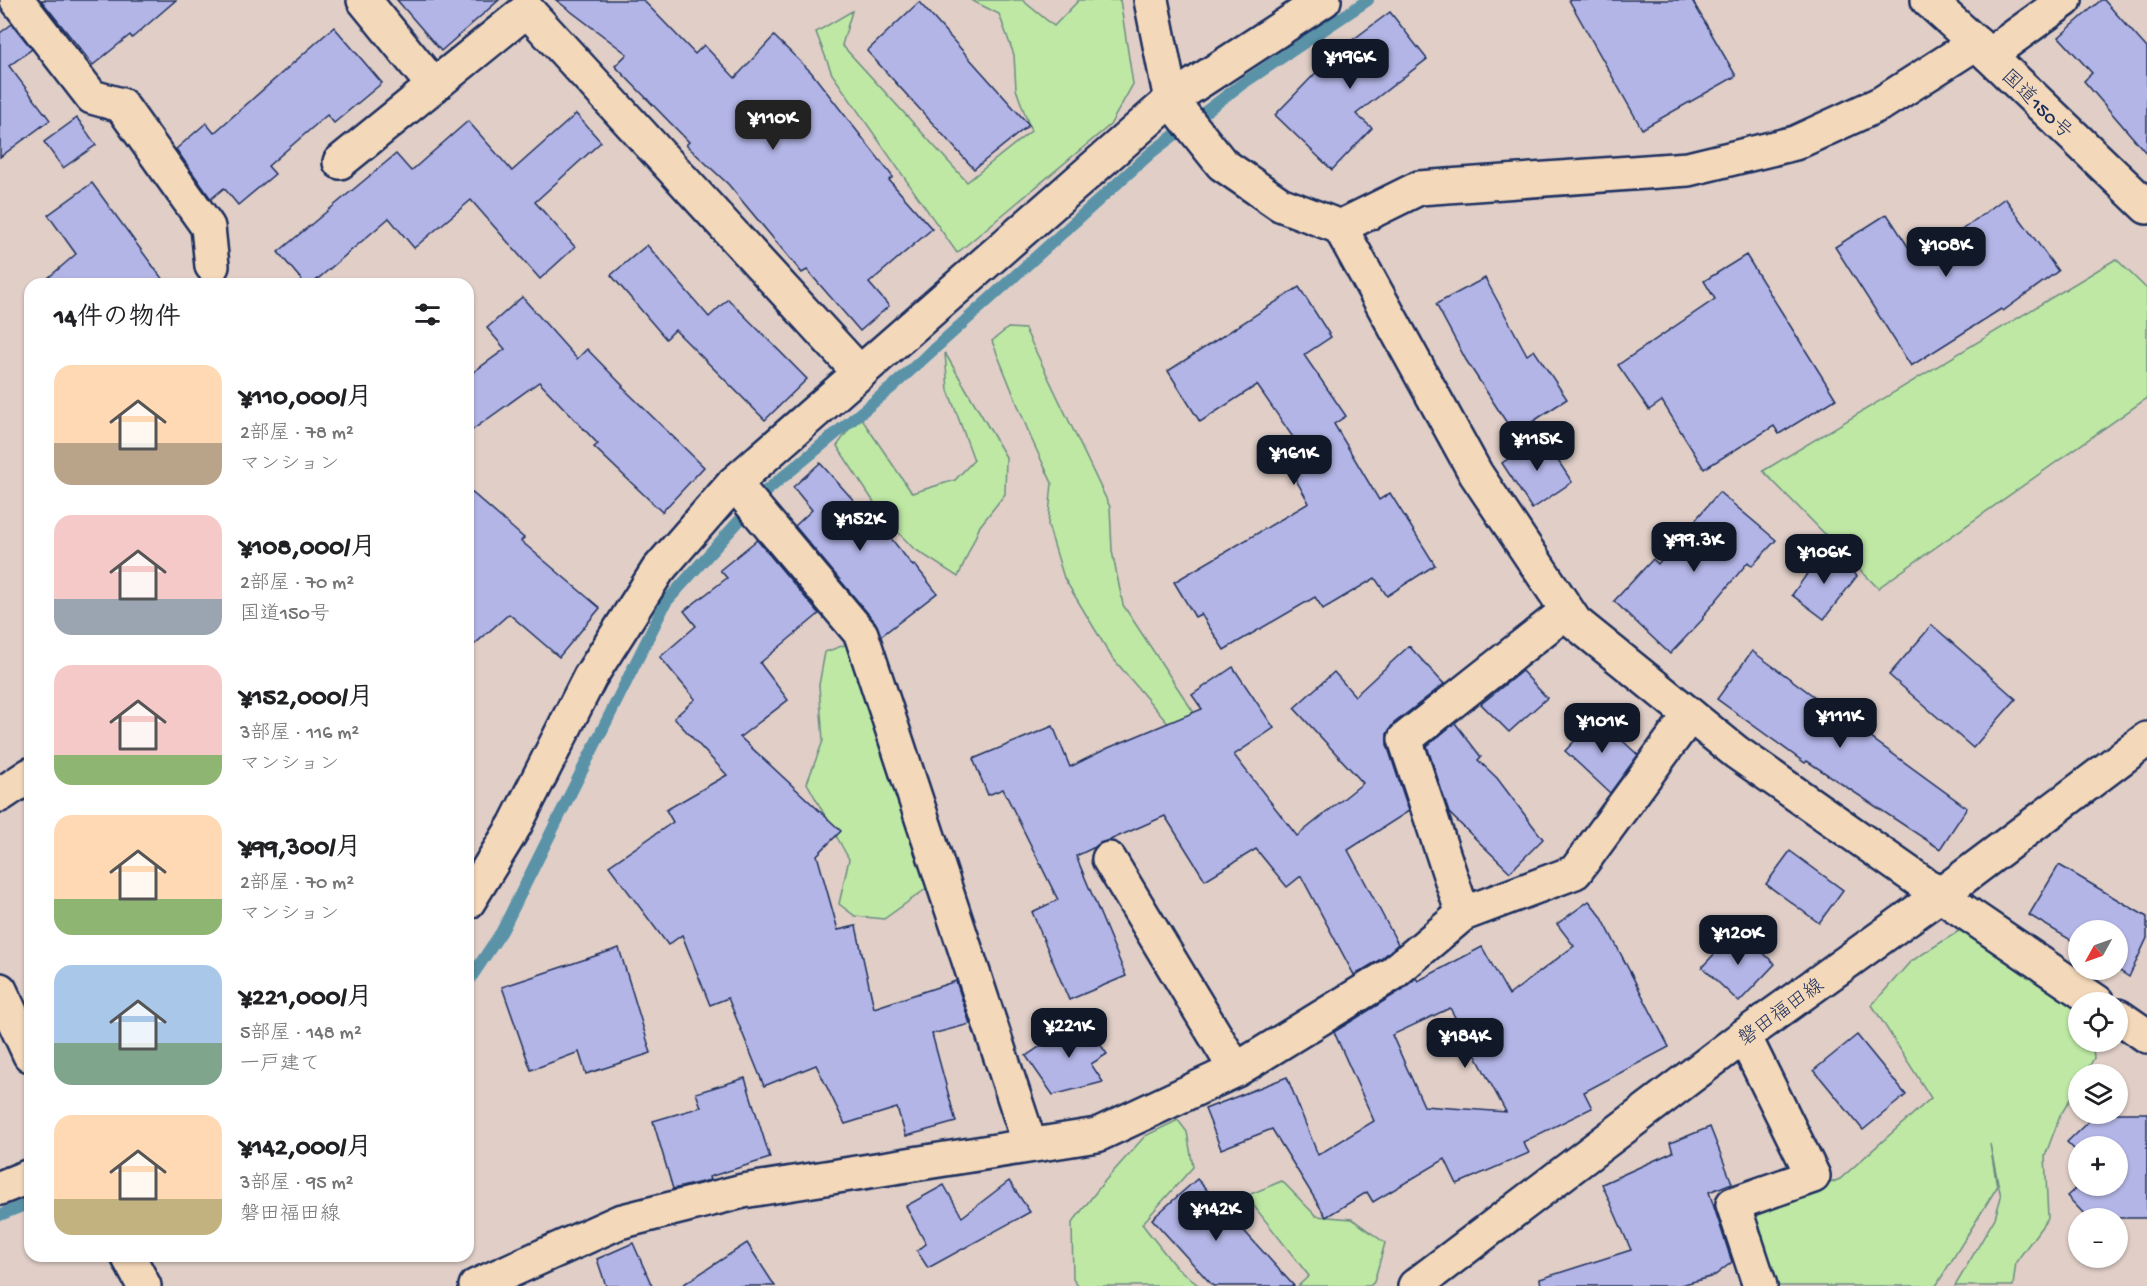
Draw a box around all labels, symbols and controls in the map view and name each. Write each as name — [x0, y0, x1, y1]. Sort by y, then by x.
pin: ¥196K — [1308, 39, 1392, 90]
text: ¥196K — [1326, 47, 1374, 70]
street label: 国道150号 — [1995, 65, 2077, 145]
pin: ¥110K — [731, 100, 815, 151]
text: ¥110K — [749, 108, 797, 131]
pin: ¥108K — [1904, 227, 1988, 278]
text: ¥108K — [1921, 235, 1971, 258]
icon: filters — [411, 298, 444, 331]
text: 14件の物件 — [54, 304, 181, 335]
text: ¥110,000/月 — [240, 384, 373, 415]
icon: home — [102, 389, 174, 461]
pin: ¥115K — [1495, 421, 1579, 472]
text: 2部屋 · 78 m² — [240, 423, 354, 446]
text: ¥115K — [1514, 429, 1560, 452]
pin: ¥161K — [1252, 435, 1336, 486]
text: ¥161K — [1271, 443, 1317, 466]
text: マンション — [240, 454, 339, 477]
pin: ¥152K — [818, 501, 902, 552]
text: ¥152K — [836, 509, 884, 532]
pin: ¥99.3K — [1645, 522, 1743, 573]
text: ¥99.3K — [1666, 530, 1723, 553]
text: ¥108,000/月 — [240, 534, 376, 565]
pin: ¥106K — [1782, 534, 1866, 585]
icon: home — [102, 539, 174, 611]
text: ¥106K — [1799, 542, 1849, 565]
text: 2部屋 · 70 m² — [240, 573, 354, 596]
text: 国道150号 — [240, 604, 330, 627]
text: ¥152,000/月 — [240, 684, 374, 715]
icon: home — [102, 689, 174, 761]
pin: ¥111K — [1798, 698, 1882, 749]
pin: ¥101K — [1560, 703, 1644, 754]
text: ¥111K — [1818, 706, 1862, 729]
text: ¥101K — [1578, 711, 1626, 734]
text: 3部屋 · 116 m² — [240, 723, 359, 746]
text: マンション — [240, 754, 339, 777]
text: ¥99,300/月 — [240, 834, 362, 865]
icon: home — [102, 839, 174, 911]
text: 2部屋 · 70 m² — [240, 873, 354, 896]
text: マンション — [240, 904, 339, 927]
pin: ¥120K — [1696, 915, 1780, 966]
north arrow — [2068, 920, 2128, 980]
map controls — [2068, 920, 2128, 1268]
text: ¥120K — [1713, 923, 1763, 946]
street label: 磐田福田線 — [1734, 974, 1829, 1053]
text: ¥221,000/月 — [240, 984, 373, 1015]
icon: home — [102, 989, 174, 1061]
button: locate — [2068, 992, 2128, 1052]
pin: ¥221K — [1027, 1008, 1111, 1059]
text: ¥221K — [1045, 1016, 1093, 1039]
pin: ¥184K — [1423, 1018, 1507, 1069]
text: 5部屋 · 148 m² — [240, 1023, 362, 1046]
text: ¥184K — [1441, 1026, 1489, 1049]
text: 一戸建て — [240, 1054, 320, 1077]
button: layers — [2068, 1064, 2128, 1124]
text: ¥142,000/月 — [240, 1134, 372, 1165]
button: + — [2068, 1136, 2128, 1196]
icon: home — [102, 1139, 174, 1211]
text: 3部屋 · 95 m² — [240, 1173, 354, 1196]
pin: ¥142K — [1174, 1191, 1258, 1242]
text: ¥142K — [1192, 1199, 1240, 1222]
text: 磐田福田線 — [240, 1204, 340, 1227]
button: − — [2068, 1208, 2128, 1268]

